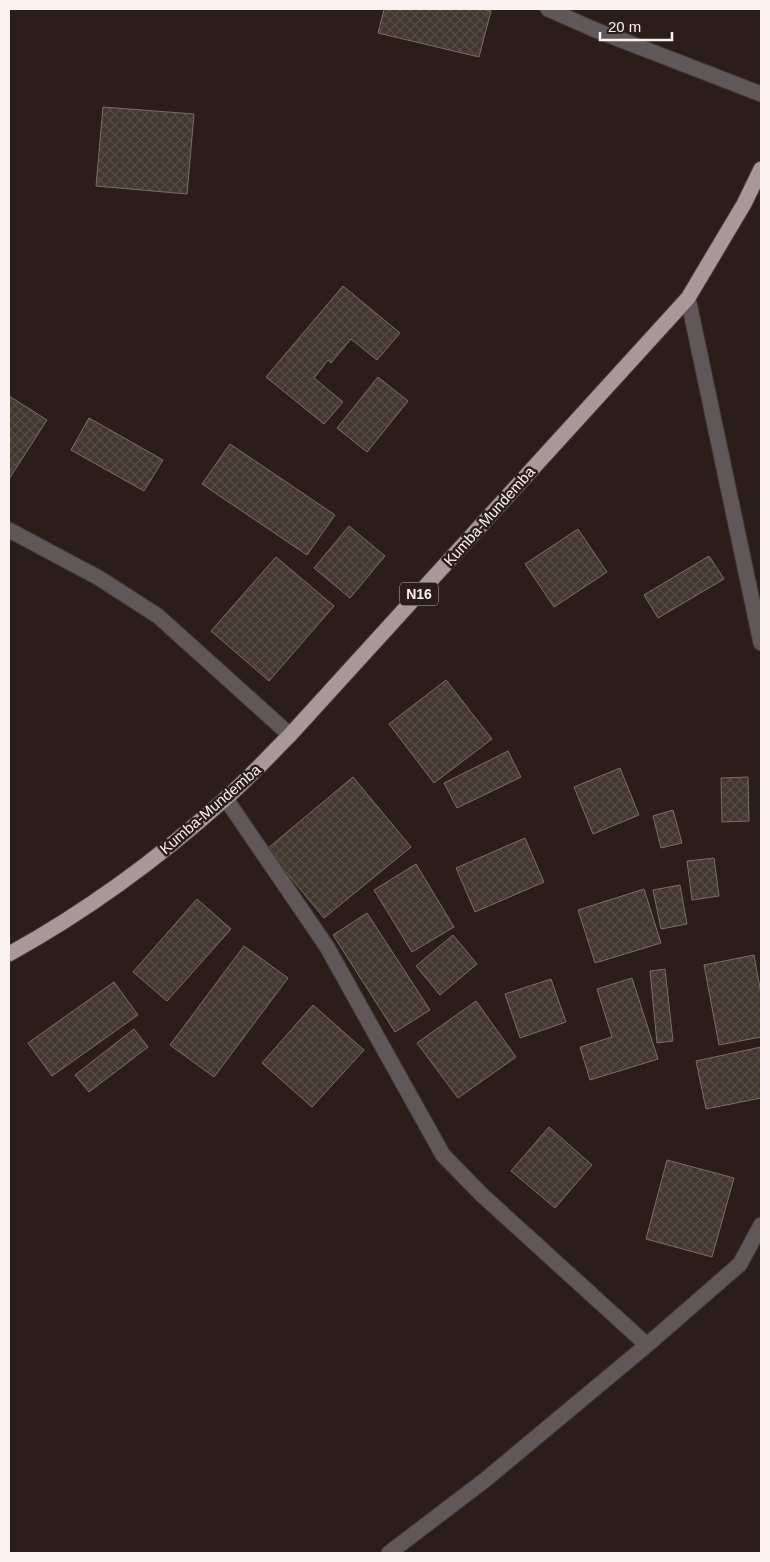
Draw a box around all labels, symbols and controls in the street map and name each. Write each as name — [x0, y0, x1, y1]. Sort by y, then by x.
scale bar — [600, 10, 672, 42]
text: 20 m — [608, 18, 641, 35]
street label: Kumba-Mundemba — [440, 462, 538, 569]
road number: N16 — [400, 582, 438, 606]
street label: Kumba-Mundemba — [156, 760, 264, 857]

